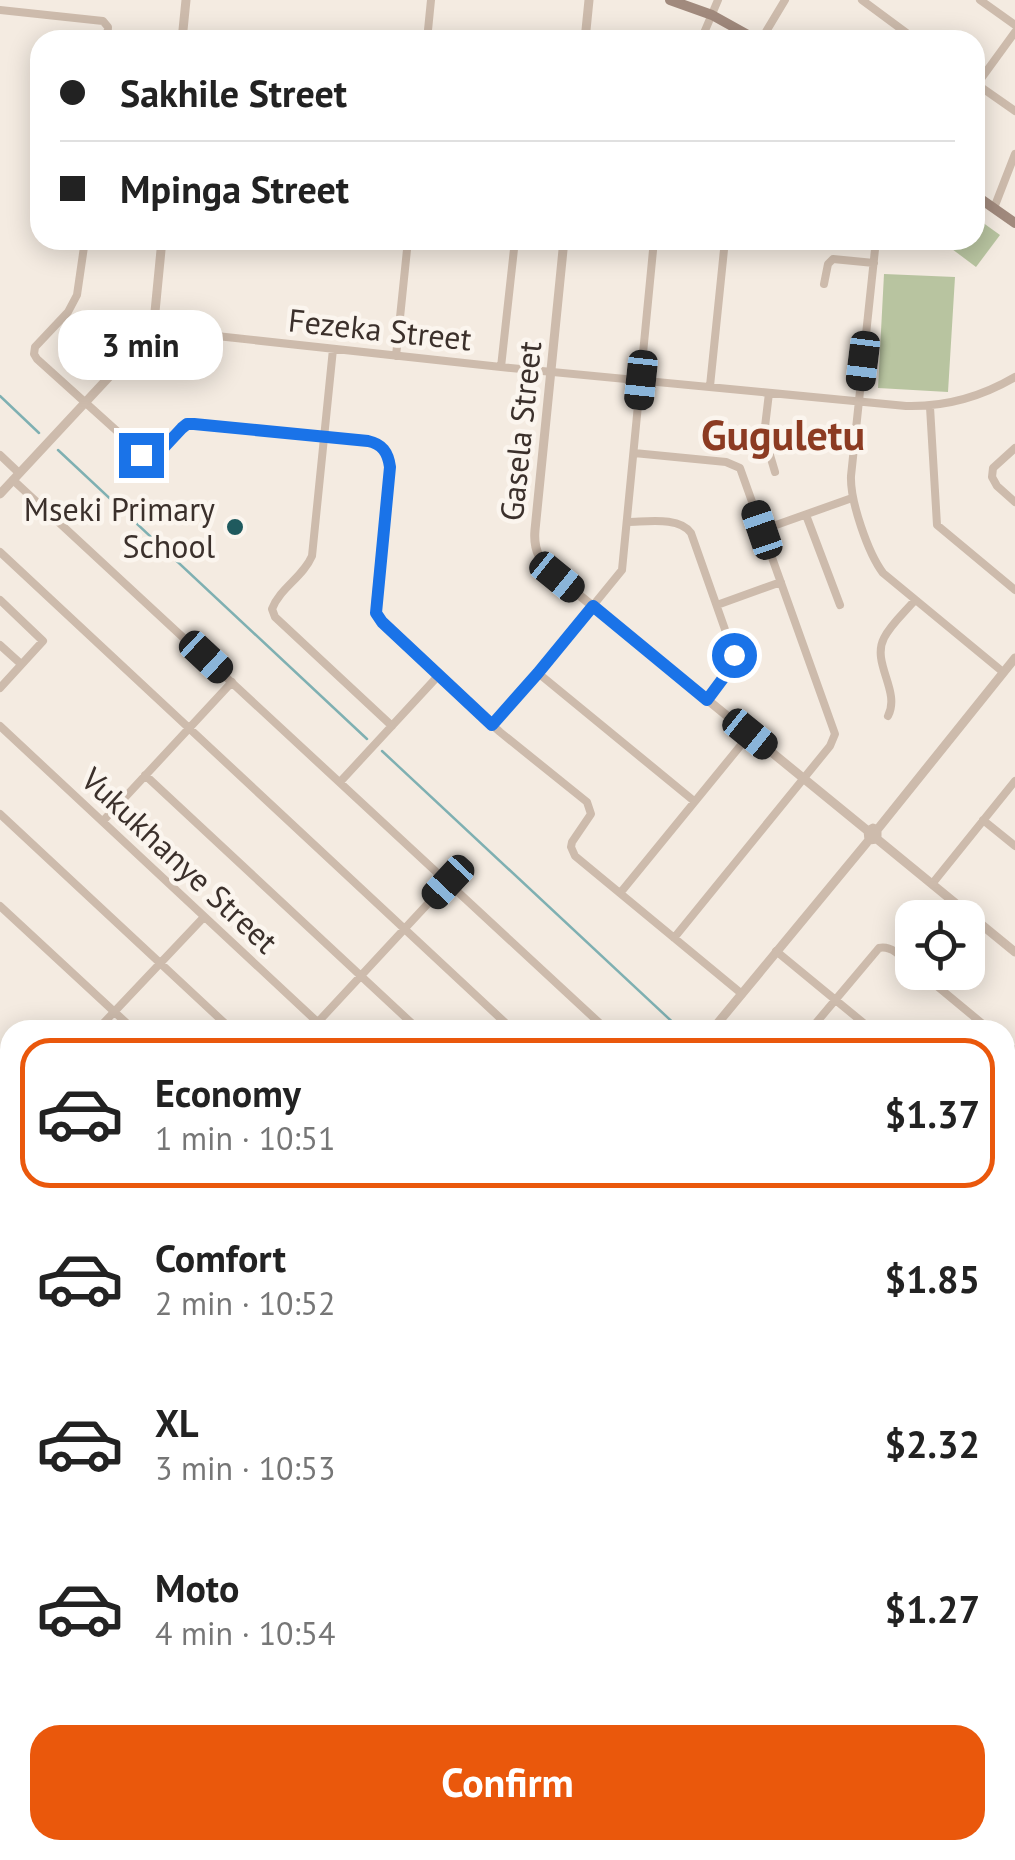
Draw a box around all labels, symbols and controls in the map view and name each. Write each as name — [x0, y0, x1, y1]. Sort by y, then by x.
text: Sakhile Street — [120, 68, 347, 117]
text: Mpinga Street — [120, 164, 349, 213]
street label: Fezeka Street — [286, 299, 474, 360]
callout: 3 min — [58, 310, 224, 380]
text: 3 min — [101, 324, 180, 366]
car — [844, 329, 882, 393]
street label: Gasela Street — [490, 339, 550, 523]
car — [623, 349, 659, 411]
district label: Guguletu — [701, 407, 865, 462]
route end — [119, 433, 164, 478]
place label: Mseki Primary School — [24, 488, 216, 567]
car — [738, 497, 786, 563]
marker: Mseki Primary School — [224, 516, 246, 538]
car — [524, 546, 590, 608]
car — [174, 626, 238, 688]
route start — [712, 633, 757, 678]
car — [717, 703, 783, 765]
street label: Vukukhanye Street — [72, 757, 287, 962]
car — [417, 850, 479, 914]
map controls — [895, 900, 985, 990]
button: locate — [895, 900, 985, 990]
icon: car — [35, 1068, 125, 1158]
text: Economy — [155, 1068, 301, 1117]
text: $1.37 — [884, 1089, 980, 1138]
text: 1 min · 10:51 — [155, 1117, 335, 1159]
icon: car — [35, 1233, 125, 1323]
text: Comfort — [155, 1233, 286, 1282]
text: $1.85 — [884, 1254, 980, 1303]
text: 2 min · 10:52 — [155, 1282, 335, 1324]
icon: car — [35, 1398, 125, 1488]
text: XL — [155, 1398, 199, 1447]
text: $2.32 — [884, 1419, 980, 1468]
text: 3 min · 10:53 — [155, 1447, 335, 1489]
icon: car — [35, 1563, 125, 1653]
text: Moto — [155, 1563, 239, 1612]
text: $1.27 — [884, 1584, 980, 1633]
text: 4 min · 10:54 — [155, 1612, 335, 1654]
button: Confirm — [30, 1725, 985, 1840]

